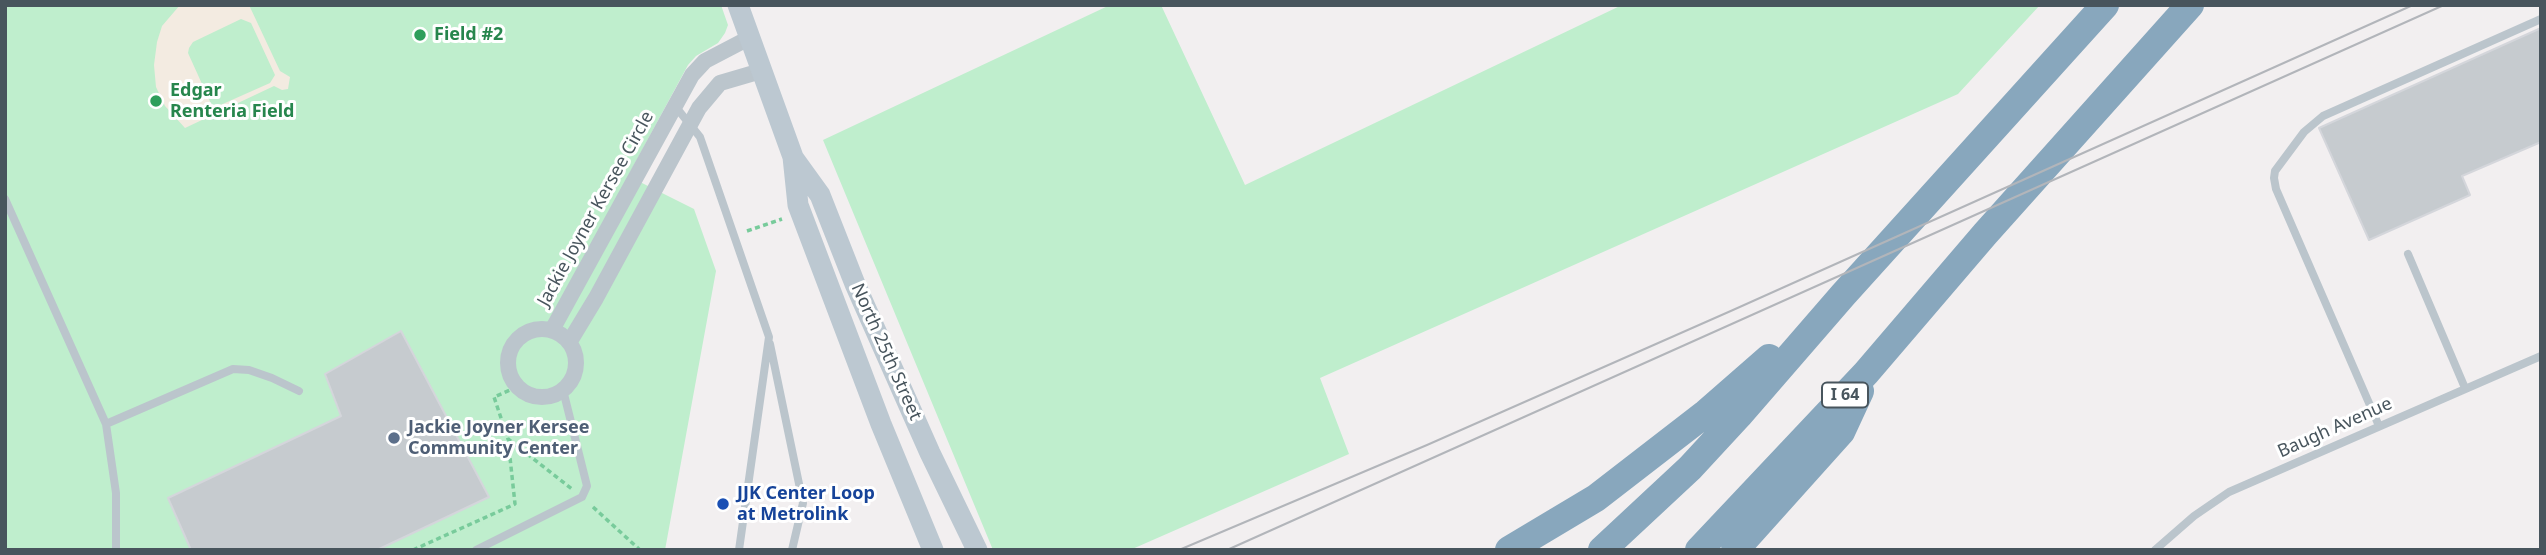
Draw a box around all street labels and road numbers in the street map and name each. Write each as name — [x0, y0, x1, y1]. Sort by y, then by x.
street label: Jackie Joyner Kersee Circle — [533, 108, 659, 310]
street label: North 25th Street — [846, 280, 926, 424]
road number: I 64 — [1822, 382, 1868, 408]
street label: Baugh Avenue — [2274, 393, 2396, 463]

